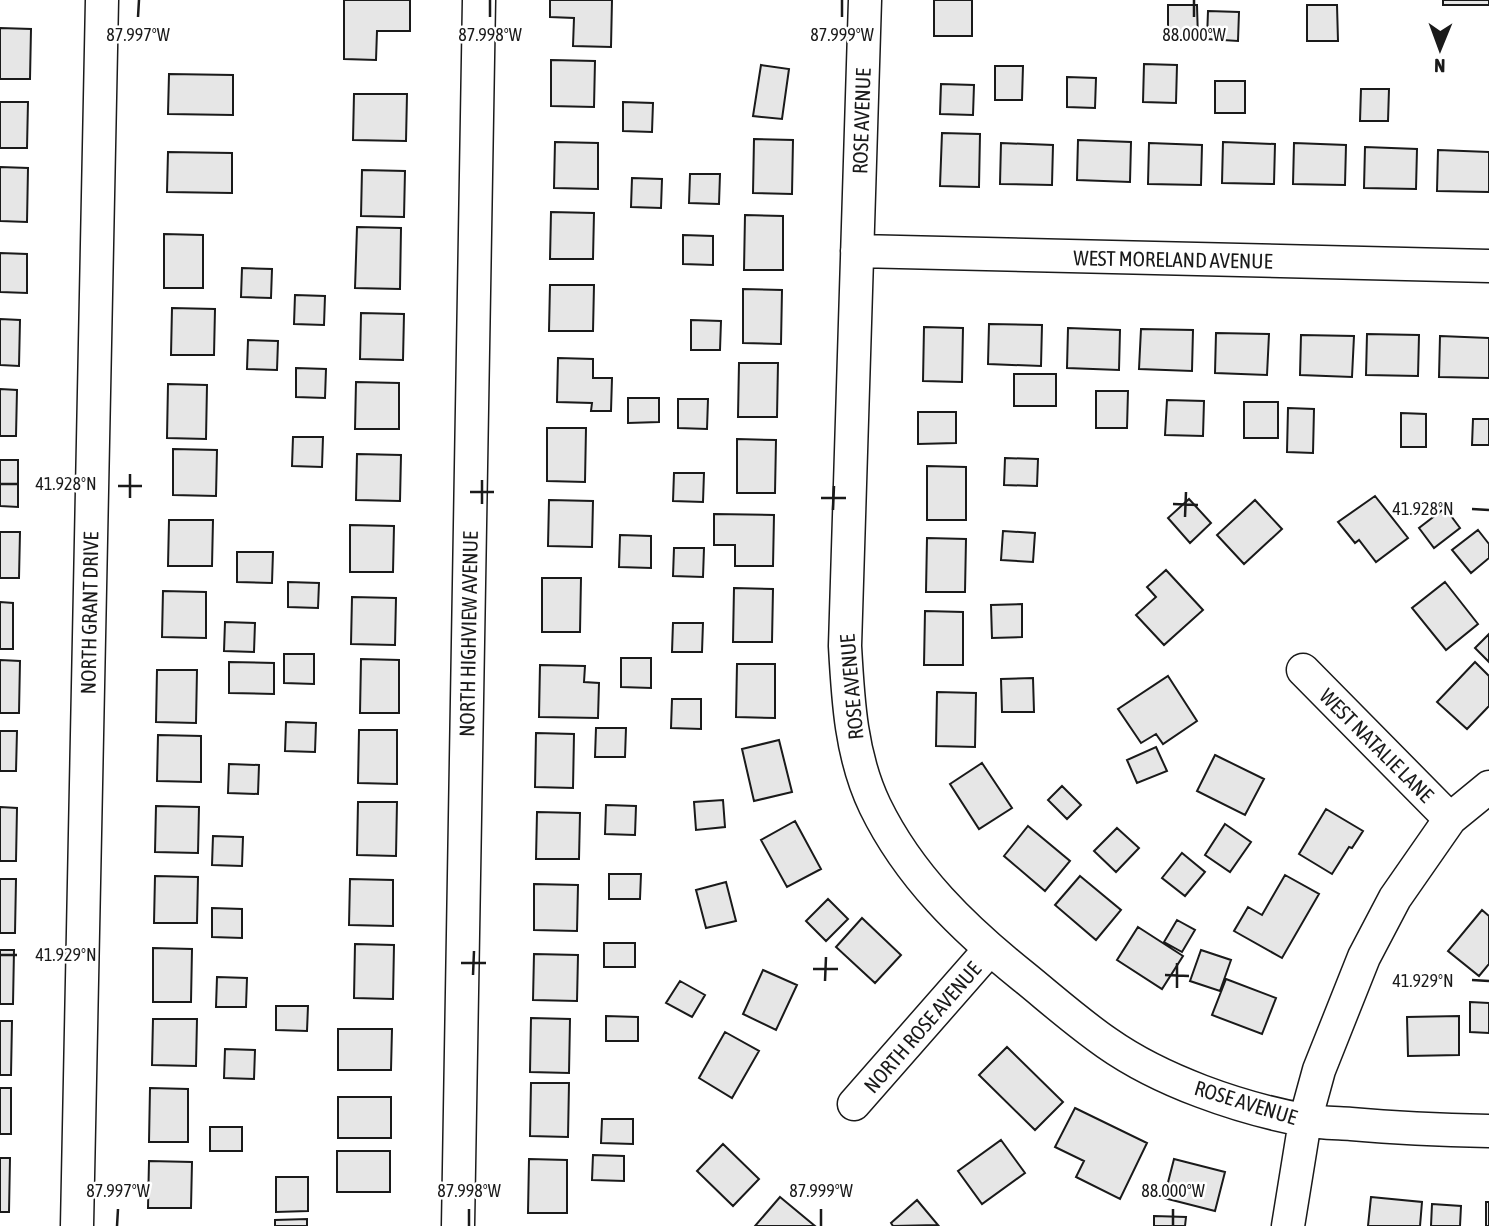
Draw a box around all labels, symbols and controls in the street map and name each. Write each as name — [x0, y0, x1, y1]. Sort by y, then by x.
north arrow — [1405, 14, 1475, 84]
text: 87.997°W — [106, 24, 170, 45]
text: 87.998°W — [458, 24, 522, 45]
text: 87.999°W — [810, 24, 874, 45]
text: 88.000°W — [1162, 24, 1226, 45]
text: N — [1434, 55, 1446, 77]
street label: ROSE AVENUE — [847, 68, 875, 174]
street label: WEST MORELAND AVENUE — [1073, 245, 1273, 273]
text: 41.928°N — [35, 473, 97, 494]
text: 41.928°N — [1392, 498, 1454, 519]
street label: NORTH GRANT DRIVE — [76, 531, 102, 695]
street label: NORTH HIGHVIEW AVENUE — [454, 531, 482, 737]
street label: ROSE AVENUE — [834, 633, 868, 741]
street label: WEST NATALIE LANE — [1315, 683, 1439, 807]
text: 41.929°N — [35, 944, 97, 965]
street label: NORTH ROSE AVENUE — [859, 957, 985, 1097]
text: 41.929°N — [1392, 970, 1454, 991]
street label: ROSE AVENUE — [1192, 1075, 1300, 1129]
text: 87.997°W — [86, 1180, 150, 1201]
text: 87.998°W — [437, 1180, 501, 1201]
text: 87.999°W — [789, 1180, 853, 1201]
text: 88.000°W — [1141, 1180, 1205, 1201]

